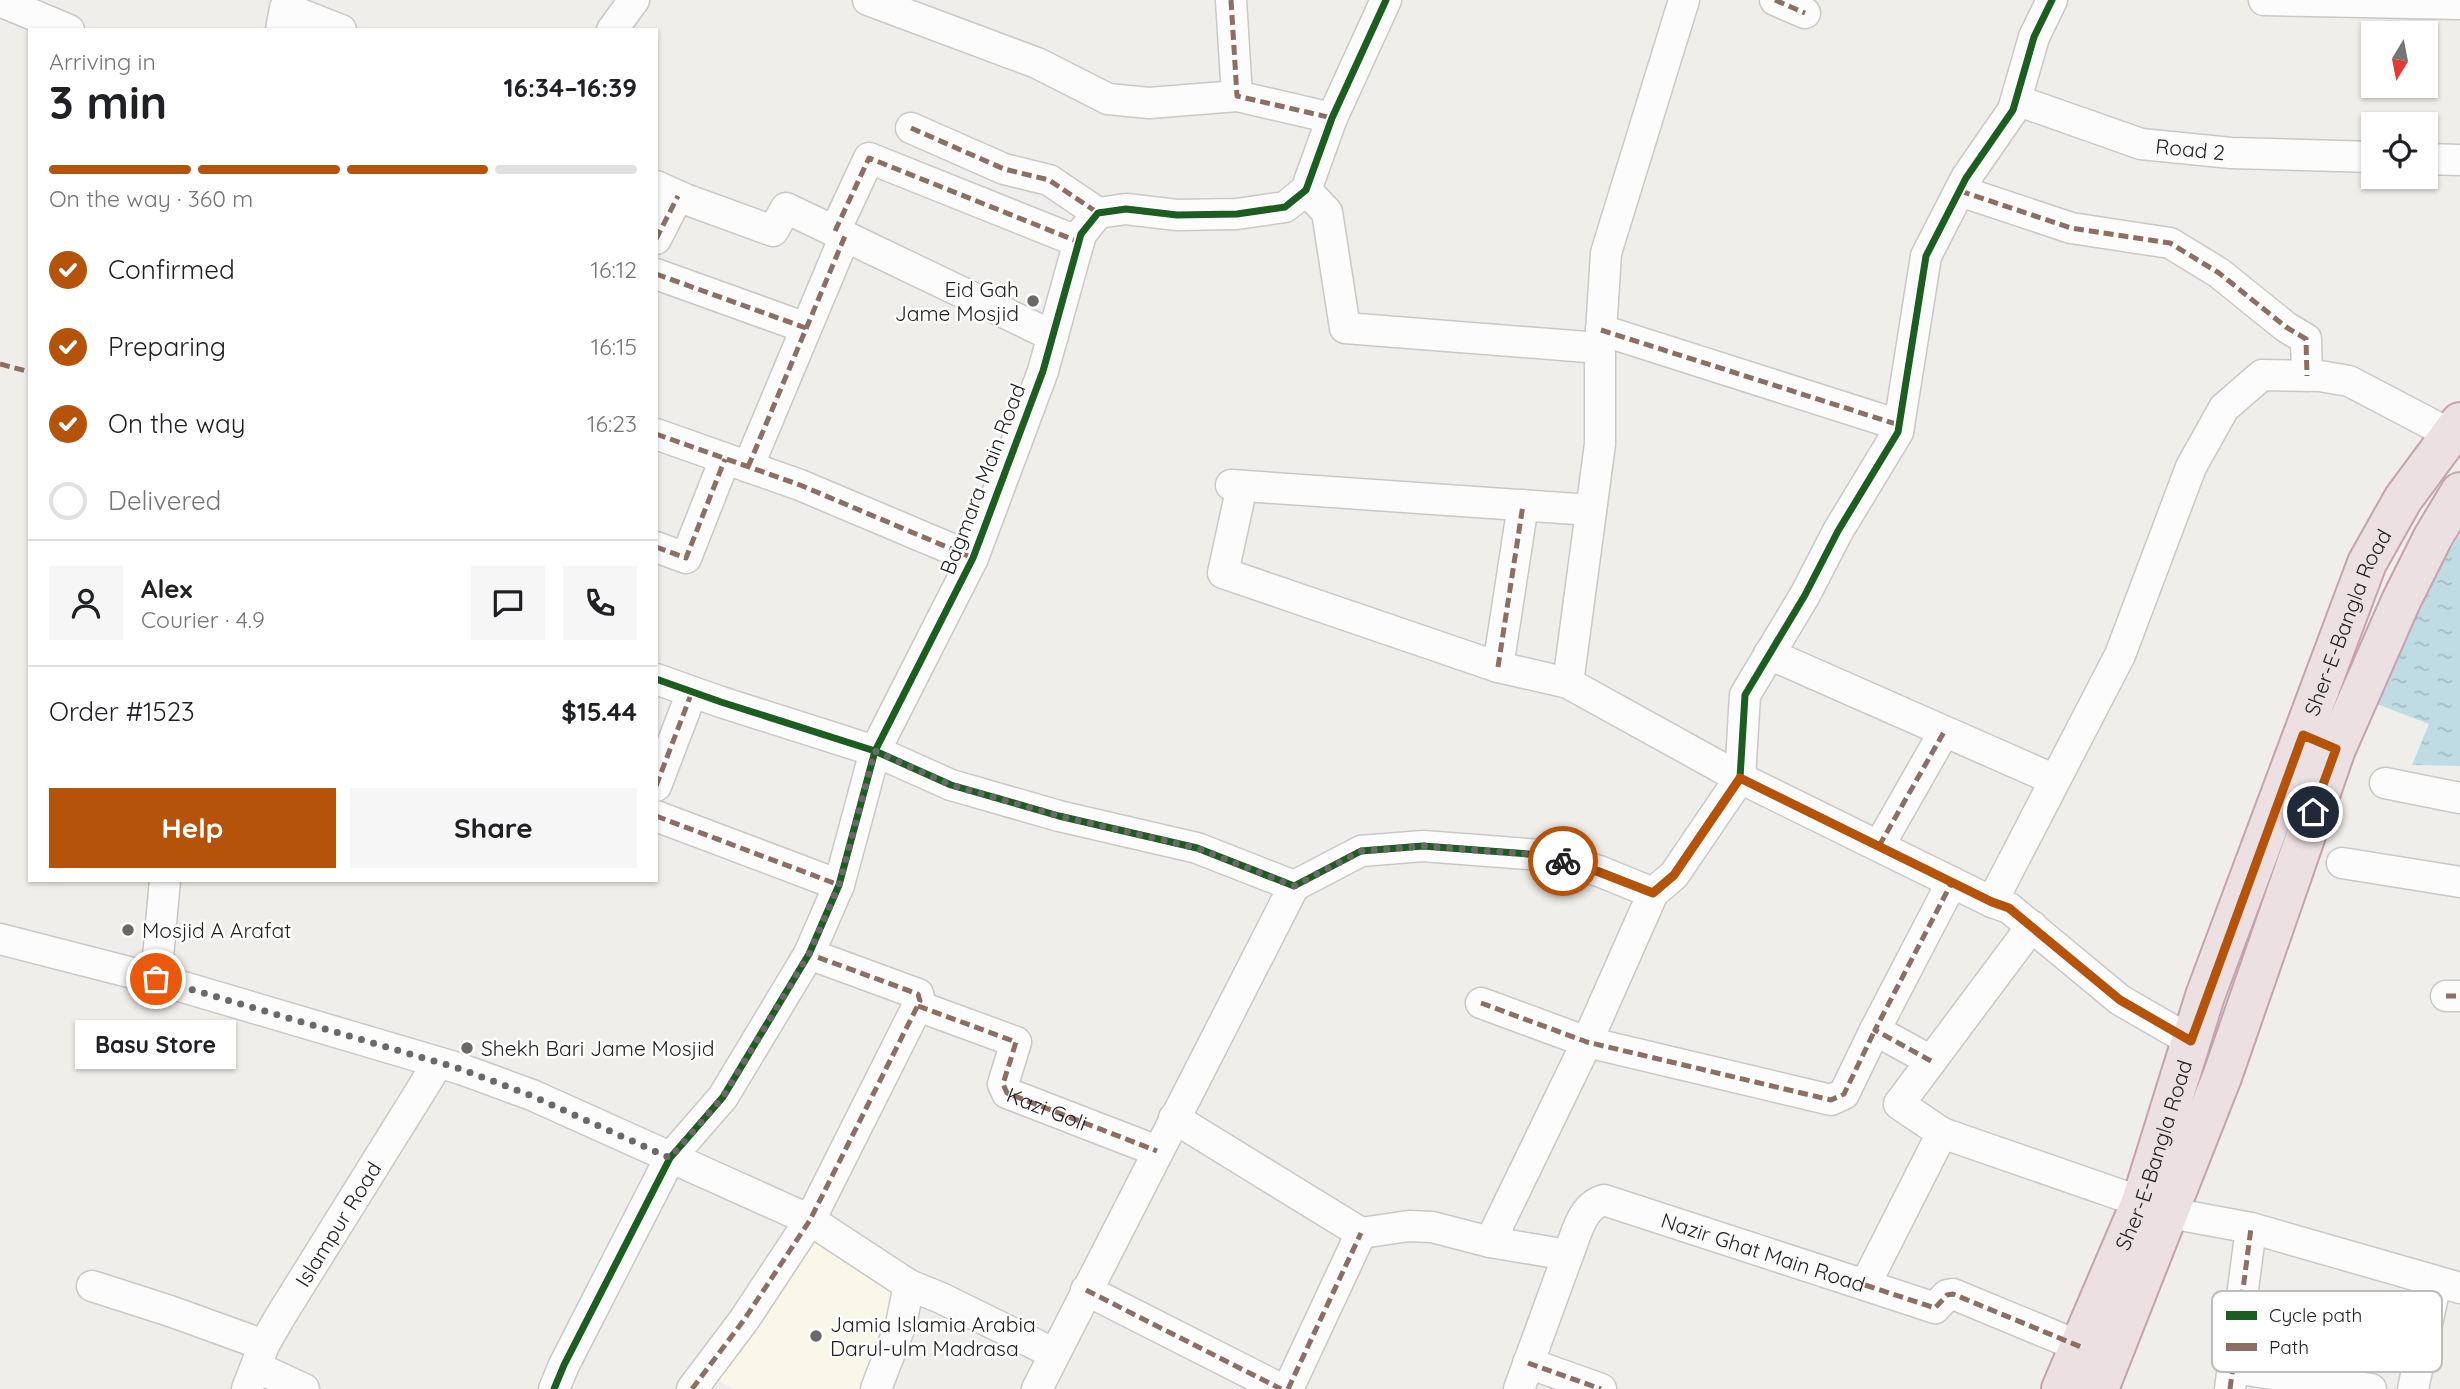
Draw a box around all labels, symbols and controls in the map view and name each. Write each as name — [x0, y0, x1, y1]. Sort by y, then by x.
north arrow — [2361, 21, 2438, 98]
map controls — [2361, 21, 2438, 189]
text: Arriving in — [49, 47, 156, 76]
text: 16:34–16:39 — [503, 71, 637, 104]
text: 3 min — [49, 73, 167, 131]
button: locate — [2361, 112, 2438, 189]
street label: Road 2 — [2154, 133, 2226, 165]
text: On the way · 360 m — [49, 184, 253, 213]
icon: check — [49, 251, 87, 289]
text: Confirmed — [108, 253, 235, 286]
text: 16:12 — [591, 255, 637, 284]
place label: Eid Gah Jame Mosjid — [895, 276, 1019, 326]
marker: Eid Gah Jame Mosjid — [1025, 293, 1041, 309]
icon: check — [49, 328, 87, 366]
text: Preparing — [108, 330, 226, 363]
text: 16:15 — [591, 332, 637, 361]
street label: Bagmara Main Road — [934, 380, 1030, 578]
icon: check — [49, 405, 87, 443]
text: On the way — [108, 407, 246, 440]
text: 16:23 — [587, 409, 637, 438]
text: Delivered — [108, 484, 221, 517]
street label: Sher-E-Bangla Road — [2298, 524, 2397, 719]
button: person — [49, 566, 123, 640]
button: chat — [471, 566, 545, 640]
button: phone — [563, 566, 637, 640]
text: Alex — [141, 572, 192, 605]
text: Courier · 4.9 — [141, 605, 265, 634]
text: Order #1523 — [49, 695, 195, 728]
text: $15.44 — [561, 695, 637, 728]
pin — [2283, 782, 2343, 842]
button: Help — [49, 788, 336, 868]
button: Share — [350, 788, 637, 868]
icon: home — [2294, 793, 2332, 831]
courier — [1528, 826, 1598, 896]
icon: bike — [1544, 842, 1582, 880]
place label: Mosjid A Arafat — [142, 917, 291, 943]
marker: Mosjid A Arafat — [120, 922, 136, 938]
pin — [126, 949, 186, 1009]
icon: bag — [137, 960, 175, 998]
callout: Basu Store — [76, 1021, 236, 1070]
text: Basu Store — [95, 1030, 216, 1059]
place label: Shekh Bari Jame Mosjid — [481, 1035, 714, 1061]
marker: Shekh Bari Jame Mosjid — [459, 1040, 475, 1056]
street label: Sher-E-Bangla Road — [2109, 1057, 2197, 1254]
street label: Kazi Goli — [1003, 1081, 1091, 1136]
street label: Islampur Road — [289, 1157, 387, 1291]
street label: Nazir Ghat Main Road — [1658, 1207, 1869, 1297]
legend — [2212, 1291, 2442, 1372]
text: Cycle path — [2269, 1303, 2362, 1327]
place label: Jamia Islamia Arabia Darul-ulm Madrasa — [830, 1311, 1036, 1361]
marker: Jamia Islamia Arabia Darul-ulm Madrasa — [808, 1328, 824, 1344]
text: Path — [2269, 1335, 2309, 1359]

